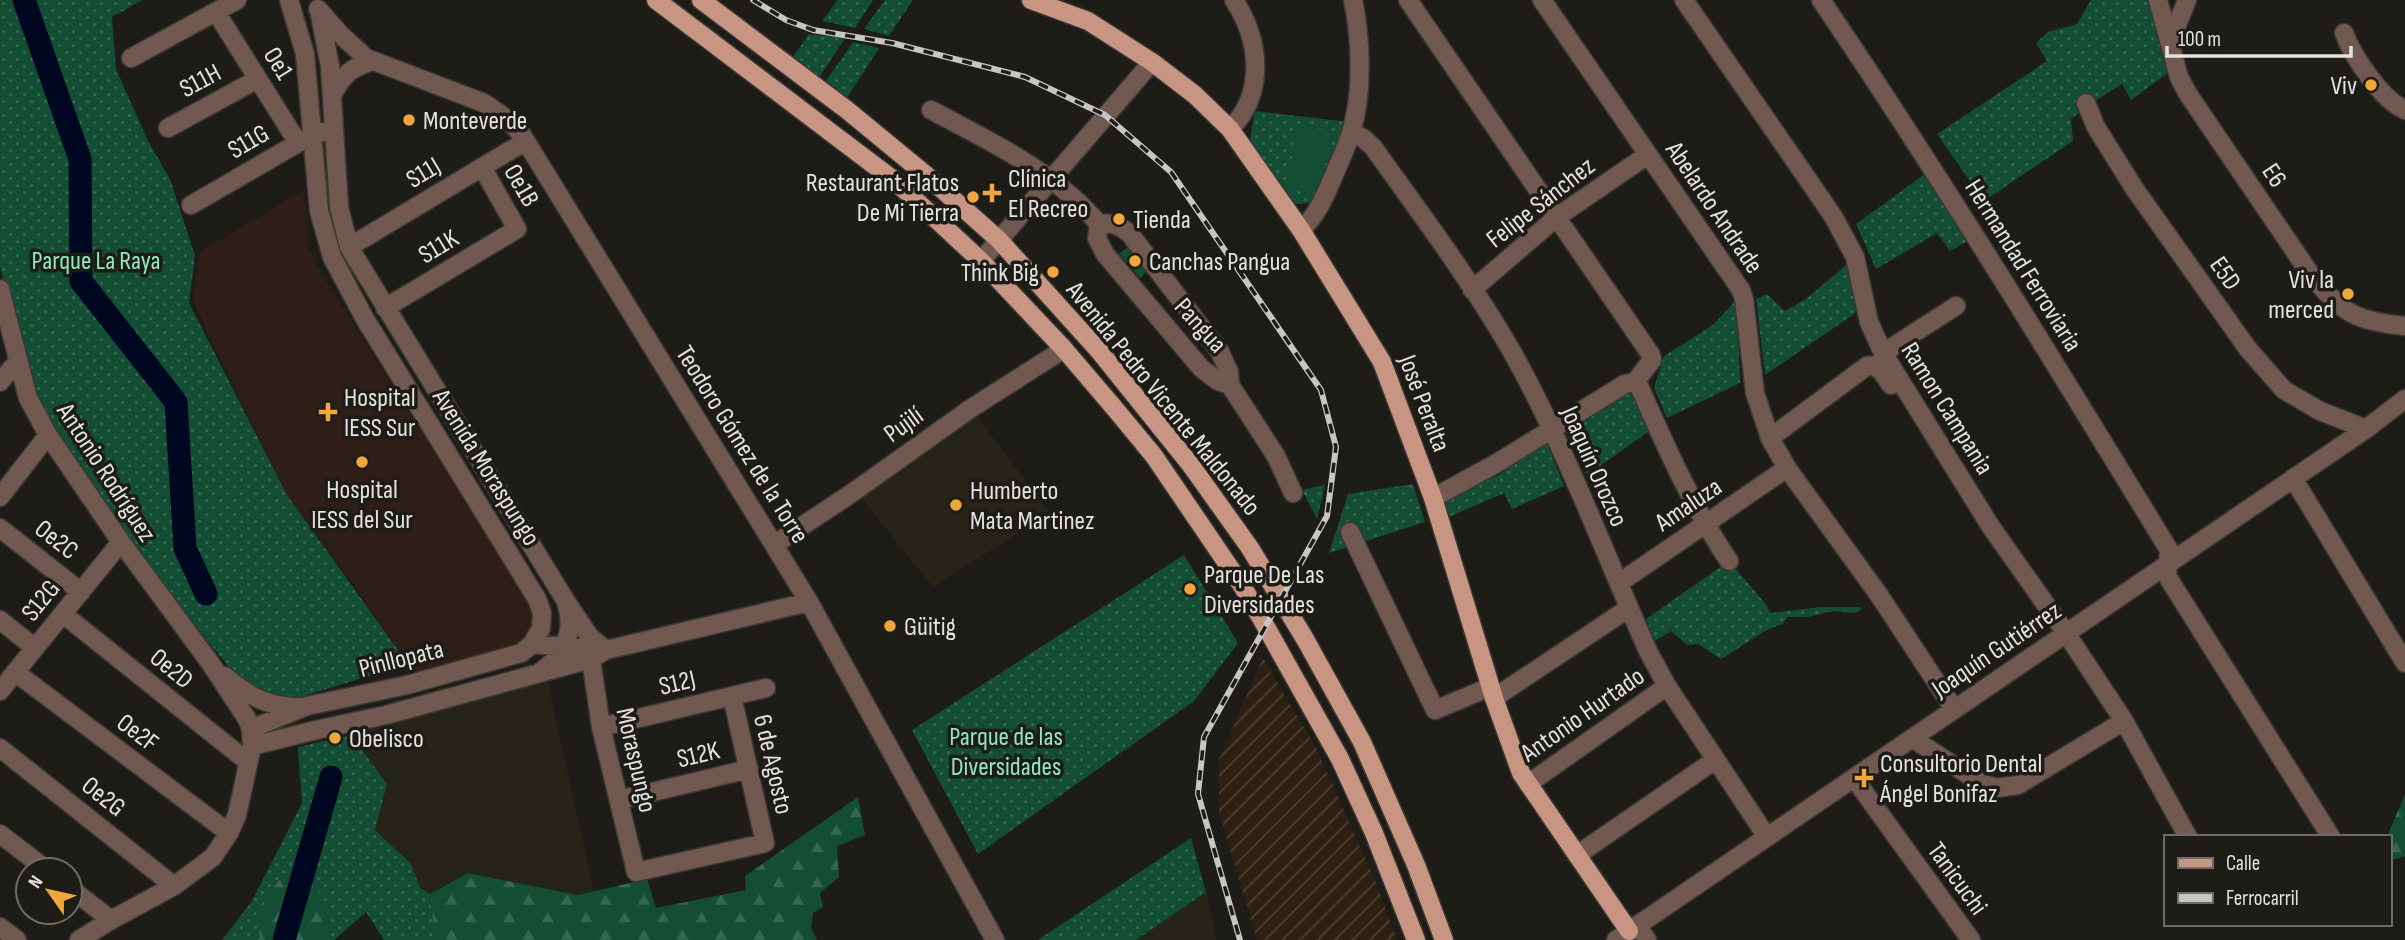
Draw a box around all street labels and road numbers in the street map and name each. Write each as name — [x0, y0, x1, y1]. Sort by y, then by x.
street label: Oe1 — [256, 42, 299, 86]
street label: S11H — [175, 58, 227, 105]
street label: S11G — [223, 118, 275, 166]
street label: Abelardo Andrade — [1658, 135, 1769, 280]
street label: S11J — [401, 151, 447, 196]
street label: Felipe Sánchez — [1481, 151, 1601, 255]
street label: E6 — [2255, 158, 2293, 194]
street label: Oe1B — [496, 159, 545, 213]
street label: Hermandad Ferroviaria — [1957, 174, 2088, 358]
street label: S11K — [413, 223, 465, 271]
street label: E5D — [2202, 251, 2247, 297]
street label: Avenida Pedro Vicente Maldonado — [1058, 275, 1267, 522]
street label: Pangua — [1167, 292, 1232, 360]
street label: Ramon Campania — [1894, 337, 2000, 481]
street label: Teodoro Gómez de la Torre — [668, 340, 815, 549]
street label: José Peralta — [1391, 350, 1456, 456]
street label: Avenida Moraspungo — [425, 383, 546, 552]
street label: Antonio Rodríguez — [49, 397, 162, 548]
street label: Pujilí — [878, 401, 930, 450]
street label: Joaquín Orozco — [1553, 401, 1634, 532]
street label: Amaluza — [1649, 472, 1728, 539]
street label: Oe2C — [28, 514, 84, 567]
street label: S12G — [15, 574, 67, 628]
street label: Joaquín Gutiérrez — [1925, 596, 2067, 705]
street label: Pinllopata — [356, 634, 447, 685]
street label: Oe2D — [143, 642, 199, 696]
street label: Antonio Hurtado — [1514, 661, 1651, 770]
street label: S12J — [656, 664, 699, 703]
street label: Moraspungo — [608, 705, 663, 816]
street label: Oe2F — [110, 708, 164, 759]
street label: 6 de Agosto — [746, 711, 799, 817]
street label: S12K — [674, 736, 723, 775]
street label: Oe2G — [75, 770, 131, 824]
street label: Tanicuchi — [1920, 836, 1994, 921]

